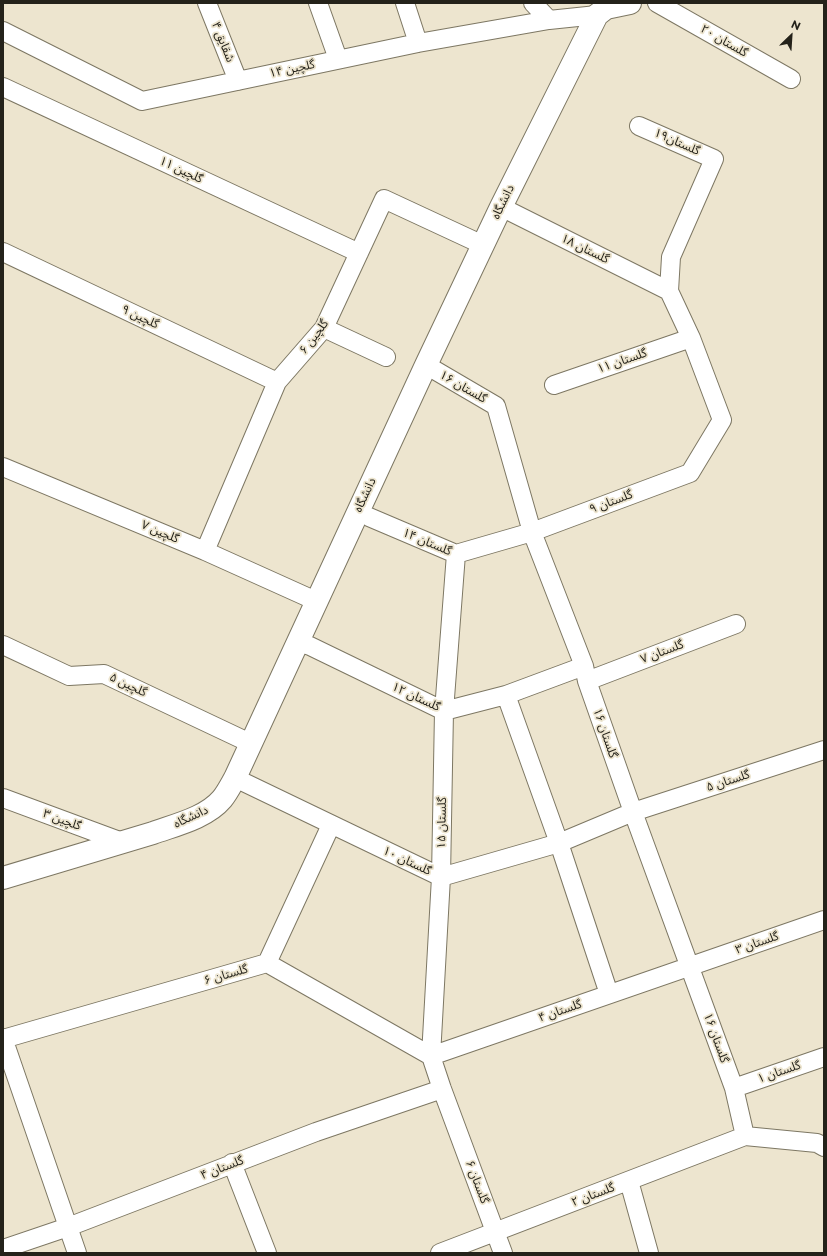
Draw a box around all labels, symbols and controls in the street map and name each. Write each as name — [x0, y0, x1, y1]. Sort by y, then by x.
north arrow — [771, 16, 811, 56]
text: N — [789, 17, 803, 33]
street label: شقایق ۴ — [208, 20, 238, 64]
street label: گلستان ۲۰ — [698, 22, 750, 60]
street label: گلچین ۱۴ — [268, 57, 316, 81]
street label: گلستان۱۹ — [652, 126, 702, 158]
street label: گلچین ۱۱ — [157, 154, 205, 186]
street label: دانشگاه — [489, 182, 517, 222]
street label: گلستان ۱۸ — [559, 231, 611, 267]
street label: گلچین ۹ — [119, 302, 161, 332]
street label: گلچین ۶ — [296, 317, 332, 357]
street label: گلستان ۱۱ — [595, 346, 649, 376]
street label: گلستان ۱۶ — [437, 368, 489, 406]
street label: دانشگاه — [351, 475, 379, 515]
street label: گلستان ۹ — [587, 487, 635, 517]
street label: گلچین ۷ — [139, 518, 181, 546]
street label: گلستان ۱۴ — [400, 525, 454, 559]
street label: گلستان ۷ — [638, 637, 686, 667]
street label: گلچین ۵ — [107, 670, 149, 700]
street label: گلستان ۱۲ — [389, 680, 443, 714]
street label: گلستان ۱۶ — [590, 706, 620, 760]
street label: گلستان ۵ — [704, 767, 752, 795]
street label: گلستان ۱۵ — [434, 797, 450, 849]
street label: دانشگاه — [171, 803, 211, 831]
street label: گلچین ۳ — [41, 806, 83, 834]
street label: گلستان ۱۰ — [380, 844, 434, 878]
street label: گلستان ۳ — [733, 929, 781, 957]
street label: گلستان ۶ — [202, 962, 250, 988]
street label: گلستان ۴ — [536, 997, 584, 1025]
street label: گلستان ۱۶ — [700, 1011, 732, 1065]
street label: گلستان ۱ — [755, 1058, 803, 1086]
street label: گلستان ۴ — [198, 1153, 246, 1183]
street label: گلستان ۶ — [462, 1158, 492, 1206]
street label: گلستان ۲ — [569, 1180, 617, 1210]

